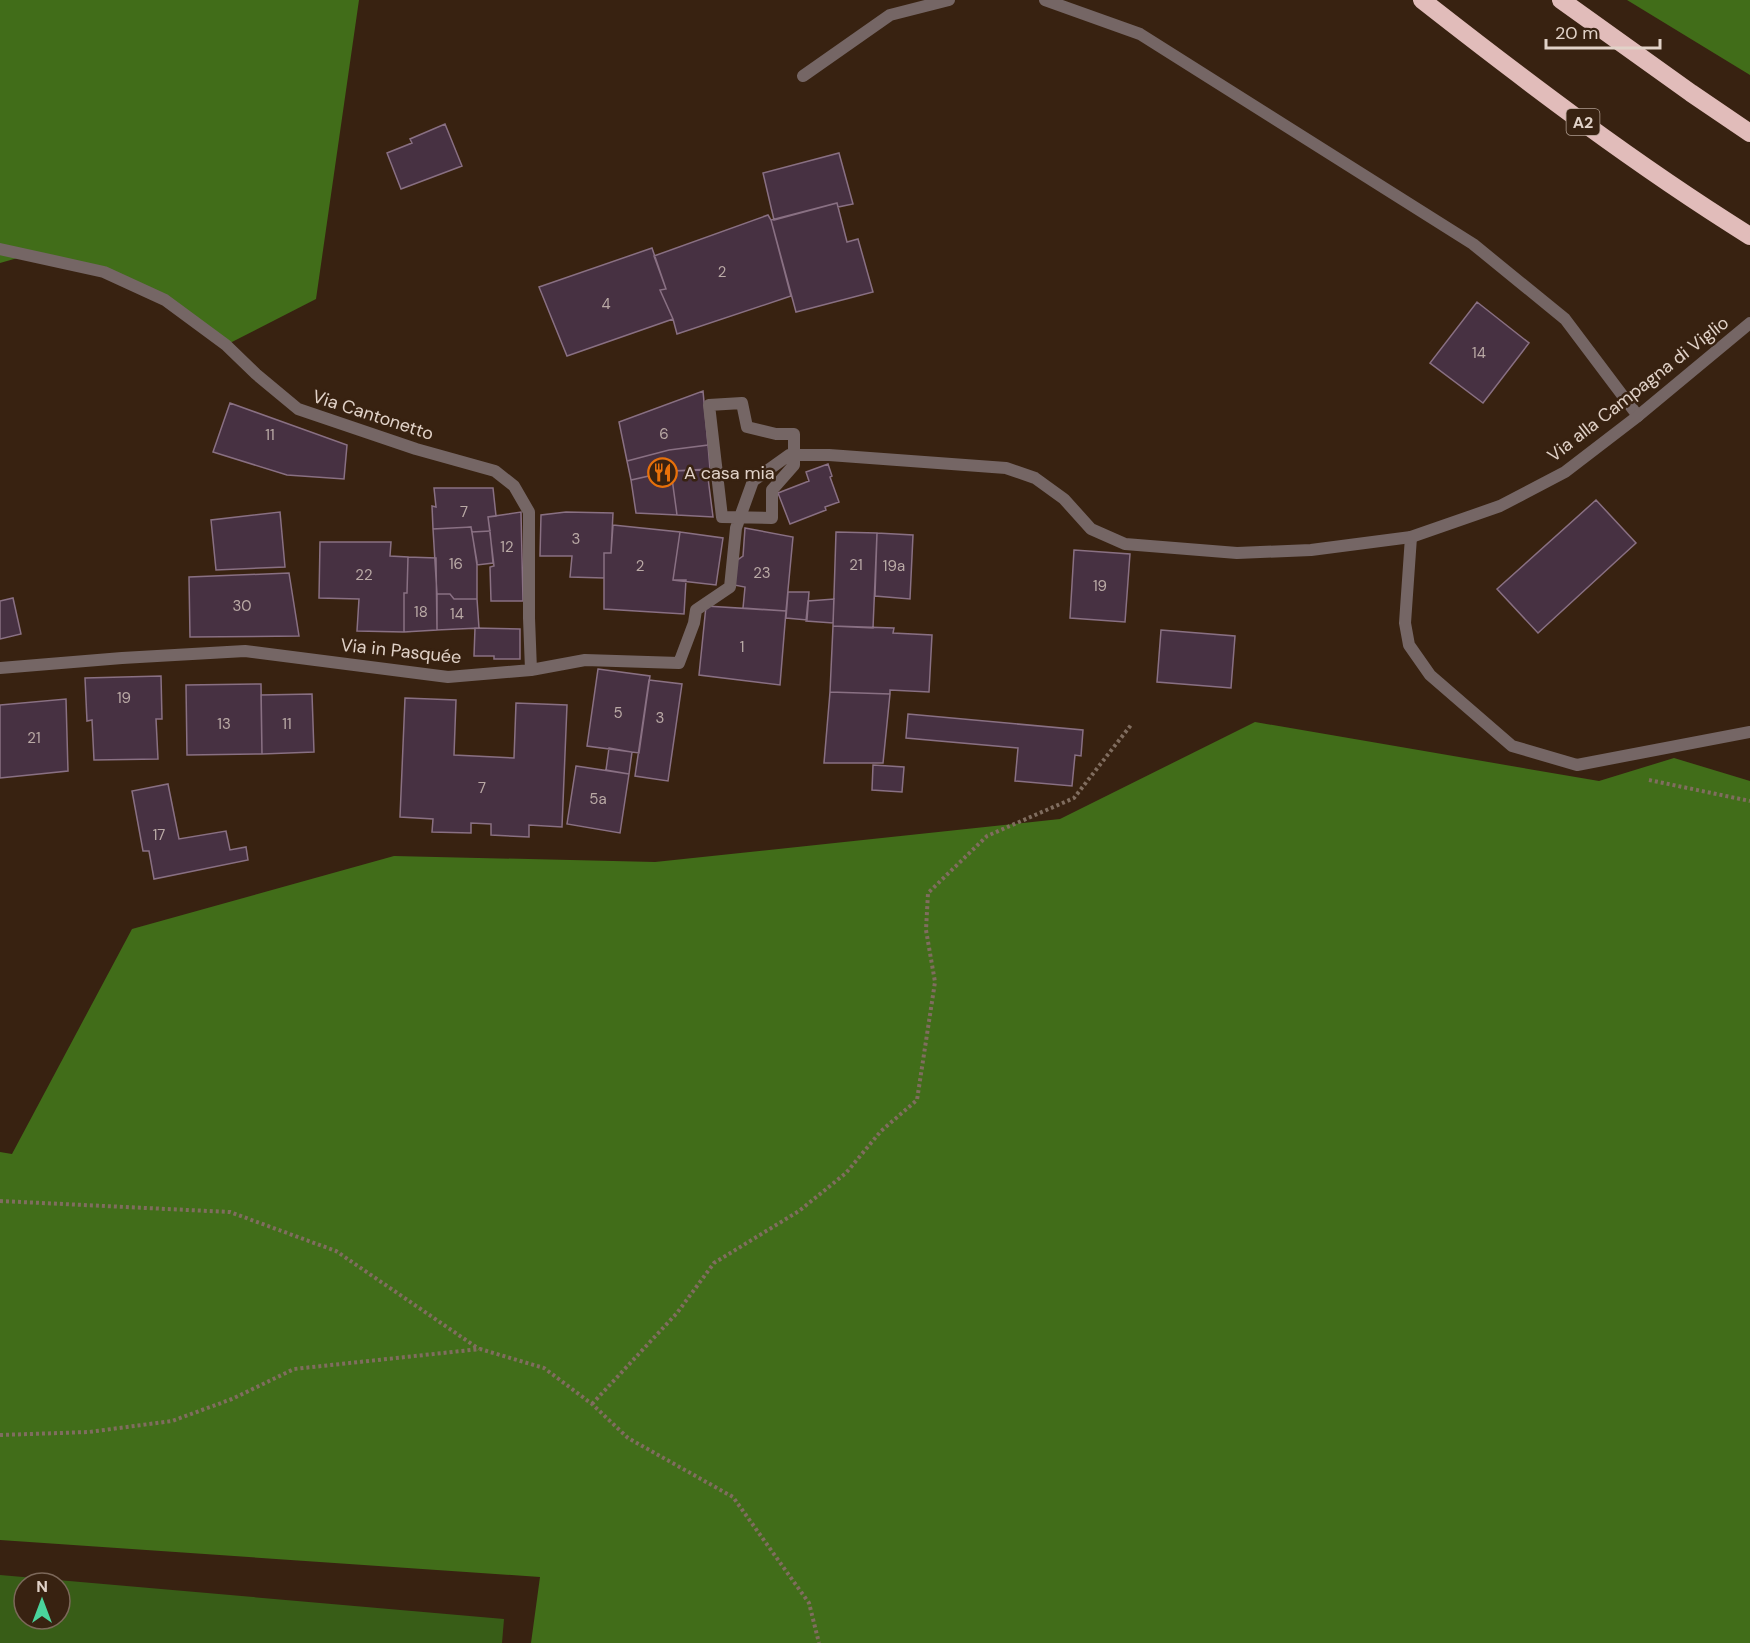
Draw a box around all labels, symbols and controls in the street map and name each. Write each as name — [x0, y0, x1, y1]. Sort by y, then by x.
scale bar — [1546, 12, 1660, 50]
text: 20 m — [1555, 21, 1598, 45]
road number: A2 — [1566, 109, 1600, 135]
house number: 2 — [718, 262, 726, 282]
house number: 4 — [601, 294, 611, 314]
street label: Via alla Campagna di Viglio — [1542, 311, 1734, 467]
house number: 14 — [1472, 343, 1486, 363]
street label: Via Cantonetto — [309, 384, 437, 446]
house number: 6 — [659, 424, 669, 444]
house number: 11 — [265, 425, 275, 445]
restaurant icon: A casa mia — [647, 457, 679, 489]
place label: A casa mia — [684, 461, 775, 485]
house number: 7 — [460, 502, 468, 522]
house number: 3 — [572, 529, 580, 549]
house number: 12 — [500, 537, 514, 557]
house number: 16 — [449, 554, 463, 574]
house number: 21 — [849, 555, 863, 575]
house number: 2 — [636, 556, 644, 576]
house number: 19a — [883, 556, 905, 576]
house number: 23 — [753, 563, 771, 583]
house number: 22 — [355, 565, 373, 585]
house number: 19 — [1093, 576, 1107, 596]
house number: 30 — [232, 596, 252, 616]
house number: 18 — [414, 602, 428, 622]
house number: 14 — [450, 604, 464, 624]
street label: Via in Pasquée — [339, 633, 463, 669]
house number: 1 — [740, 637, 744, 657]
house number: 19 — [117, 688, 131, 708]
house number: 5 — [613, 703, 623, 723]
house number: 3 — [656, 708, 664, 728]
house number: 13 — [217, 714, 231, 734]
house number: 11 — [282, 714, 292, 734]
house number: 21 — [27, 728, 41, 748]
house number: 7 — [478, 778, 486, 798]
house number: 5a — [589, 789, 607, 809]
house number: 17 — [153, 825, 165, 845]
north arrow — [12, 1571, 72, 1631]
text: N — [36, 1576, 48, 1597]

